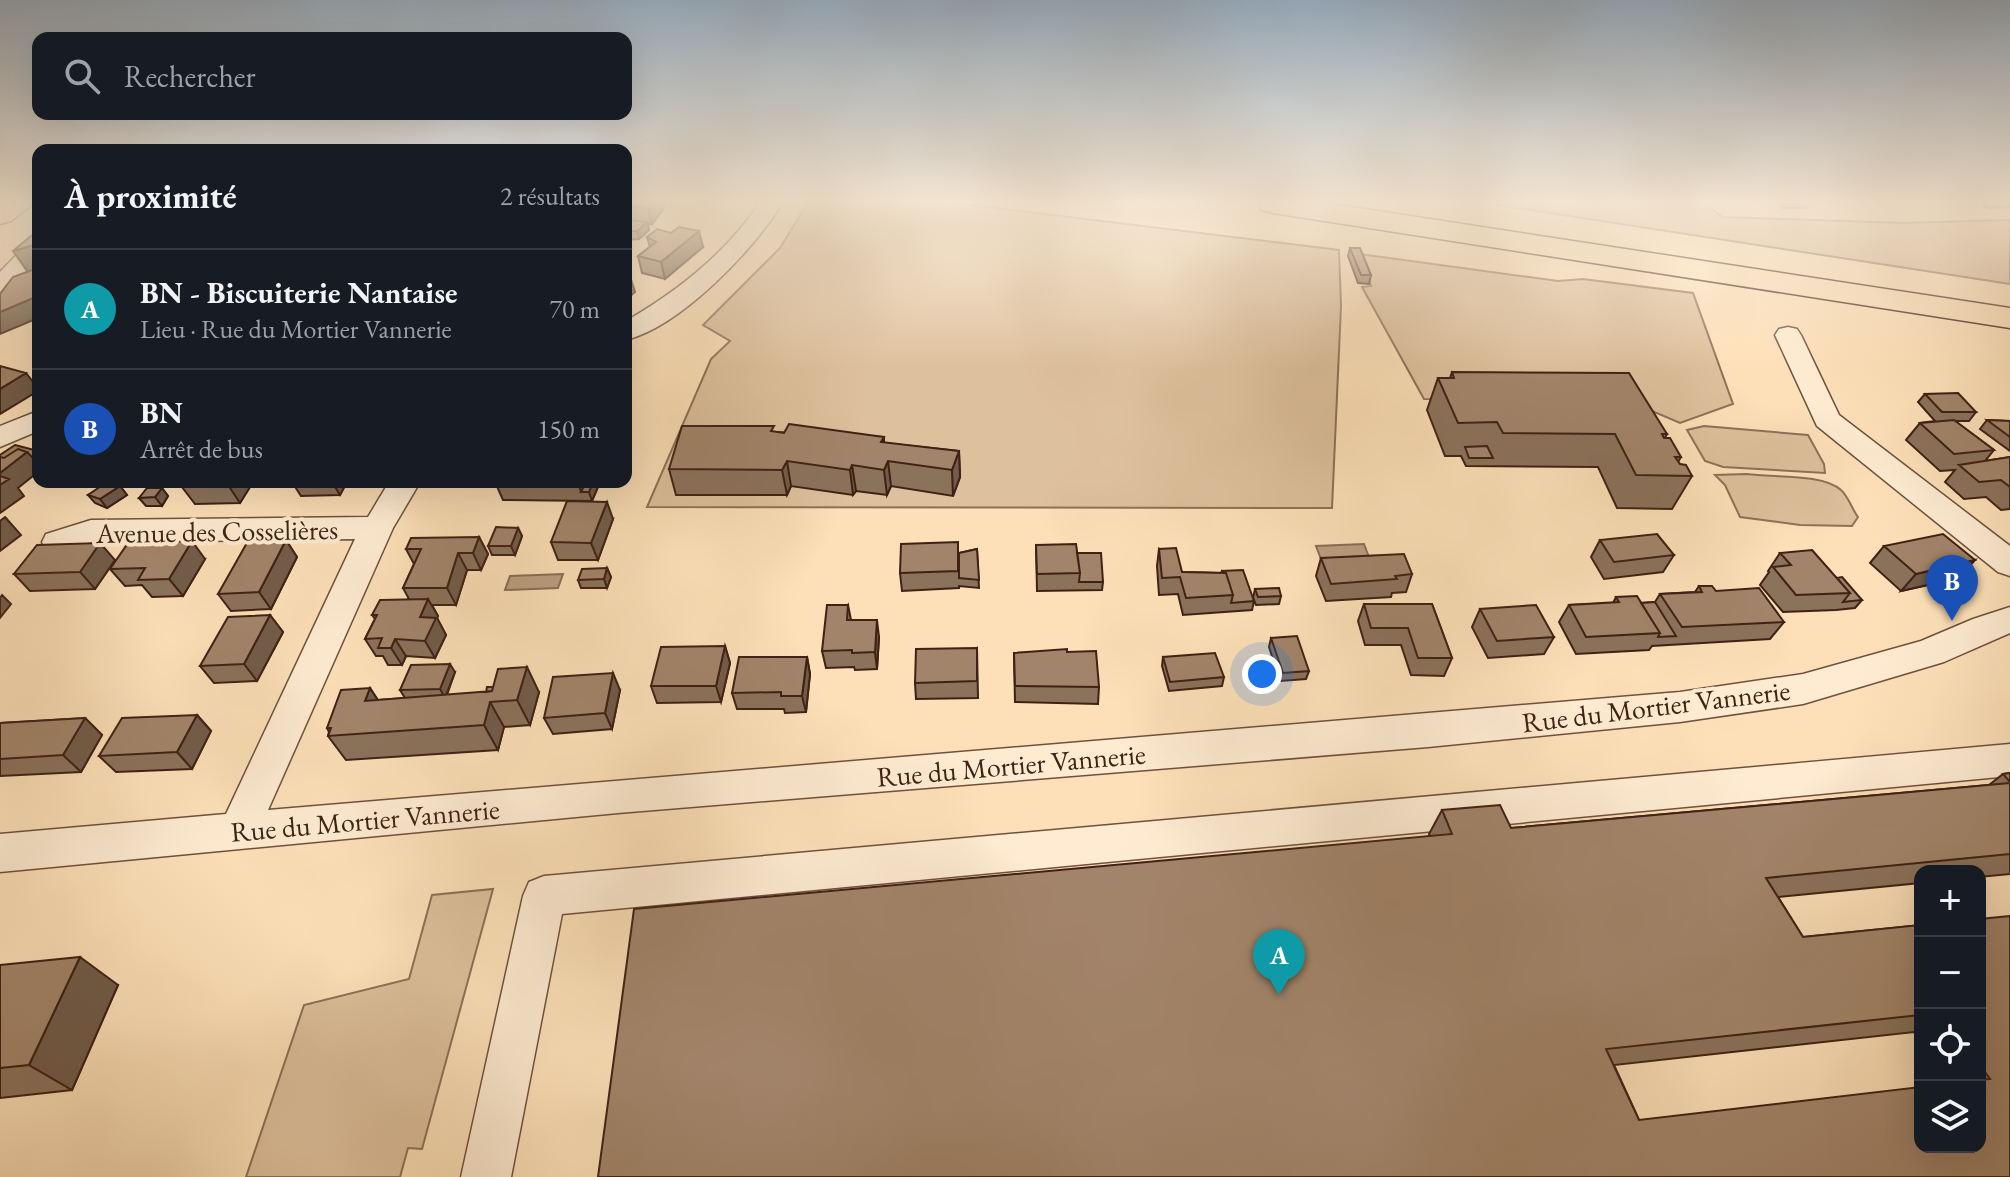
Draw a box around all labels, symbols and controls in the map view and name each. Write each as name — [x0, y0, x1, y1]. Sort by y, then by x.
search box — [32, 32, 632, 120]
icon: search — [60, 54, 104, 98]
text: Rechercher — [124, 57, 256, 96]
text: À proximité — [64, 174, 237, 218]
text: 2 résultats — [500, 179, 600, 213]
text: BN - Biscuiterie Nantaise — [140, 273, 458, 312]
text: A — [81, 292, 99, 326]
text: 70 m — [550, 292, 600, 326]
text: Lieu · Rue du Mortier Vannerie — [140, 312, 452, 346]
text: BN — [140, 393, 183, 432]
text: B — [82, 412, 98, 446]
text: 150 m — [537, 412, 600, 446]
text: Arrêt de bus — [140, 432, 263, 466]
street label: Avenue des Cosselières — [95, 511, 338, 551]
pin: B — [1926, 555, 1978, 621]
your location — [1242, 654, 1282, 694]
street label: Rue du Mortier Vannerie — [1520, 672, 1792, 740]
street label: Rue du Mortier Vannerie — [875, 735, 1147, 795]
street label: Rue du Mortier Vannerie — [229, 790, 501, 850]
map controls — [1914, 865, 1986, 1153]
button: + — [1914, 865, 1986, 937]
pin: A — [1253, 929, 1305, 995]
button: − — [1914, 937, 1986, 1009]
button: locate — [1914, 1009, 1986, 1081]
button: layers — [1914, 1081, 1986, 1153]

